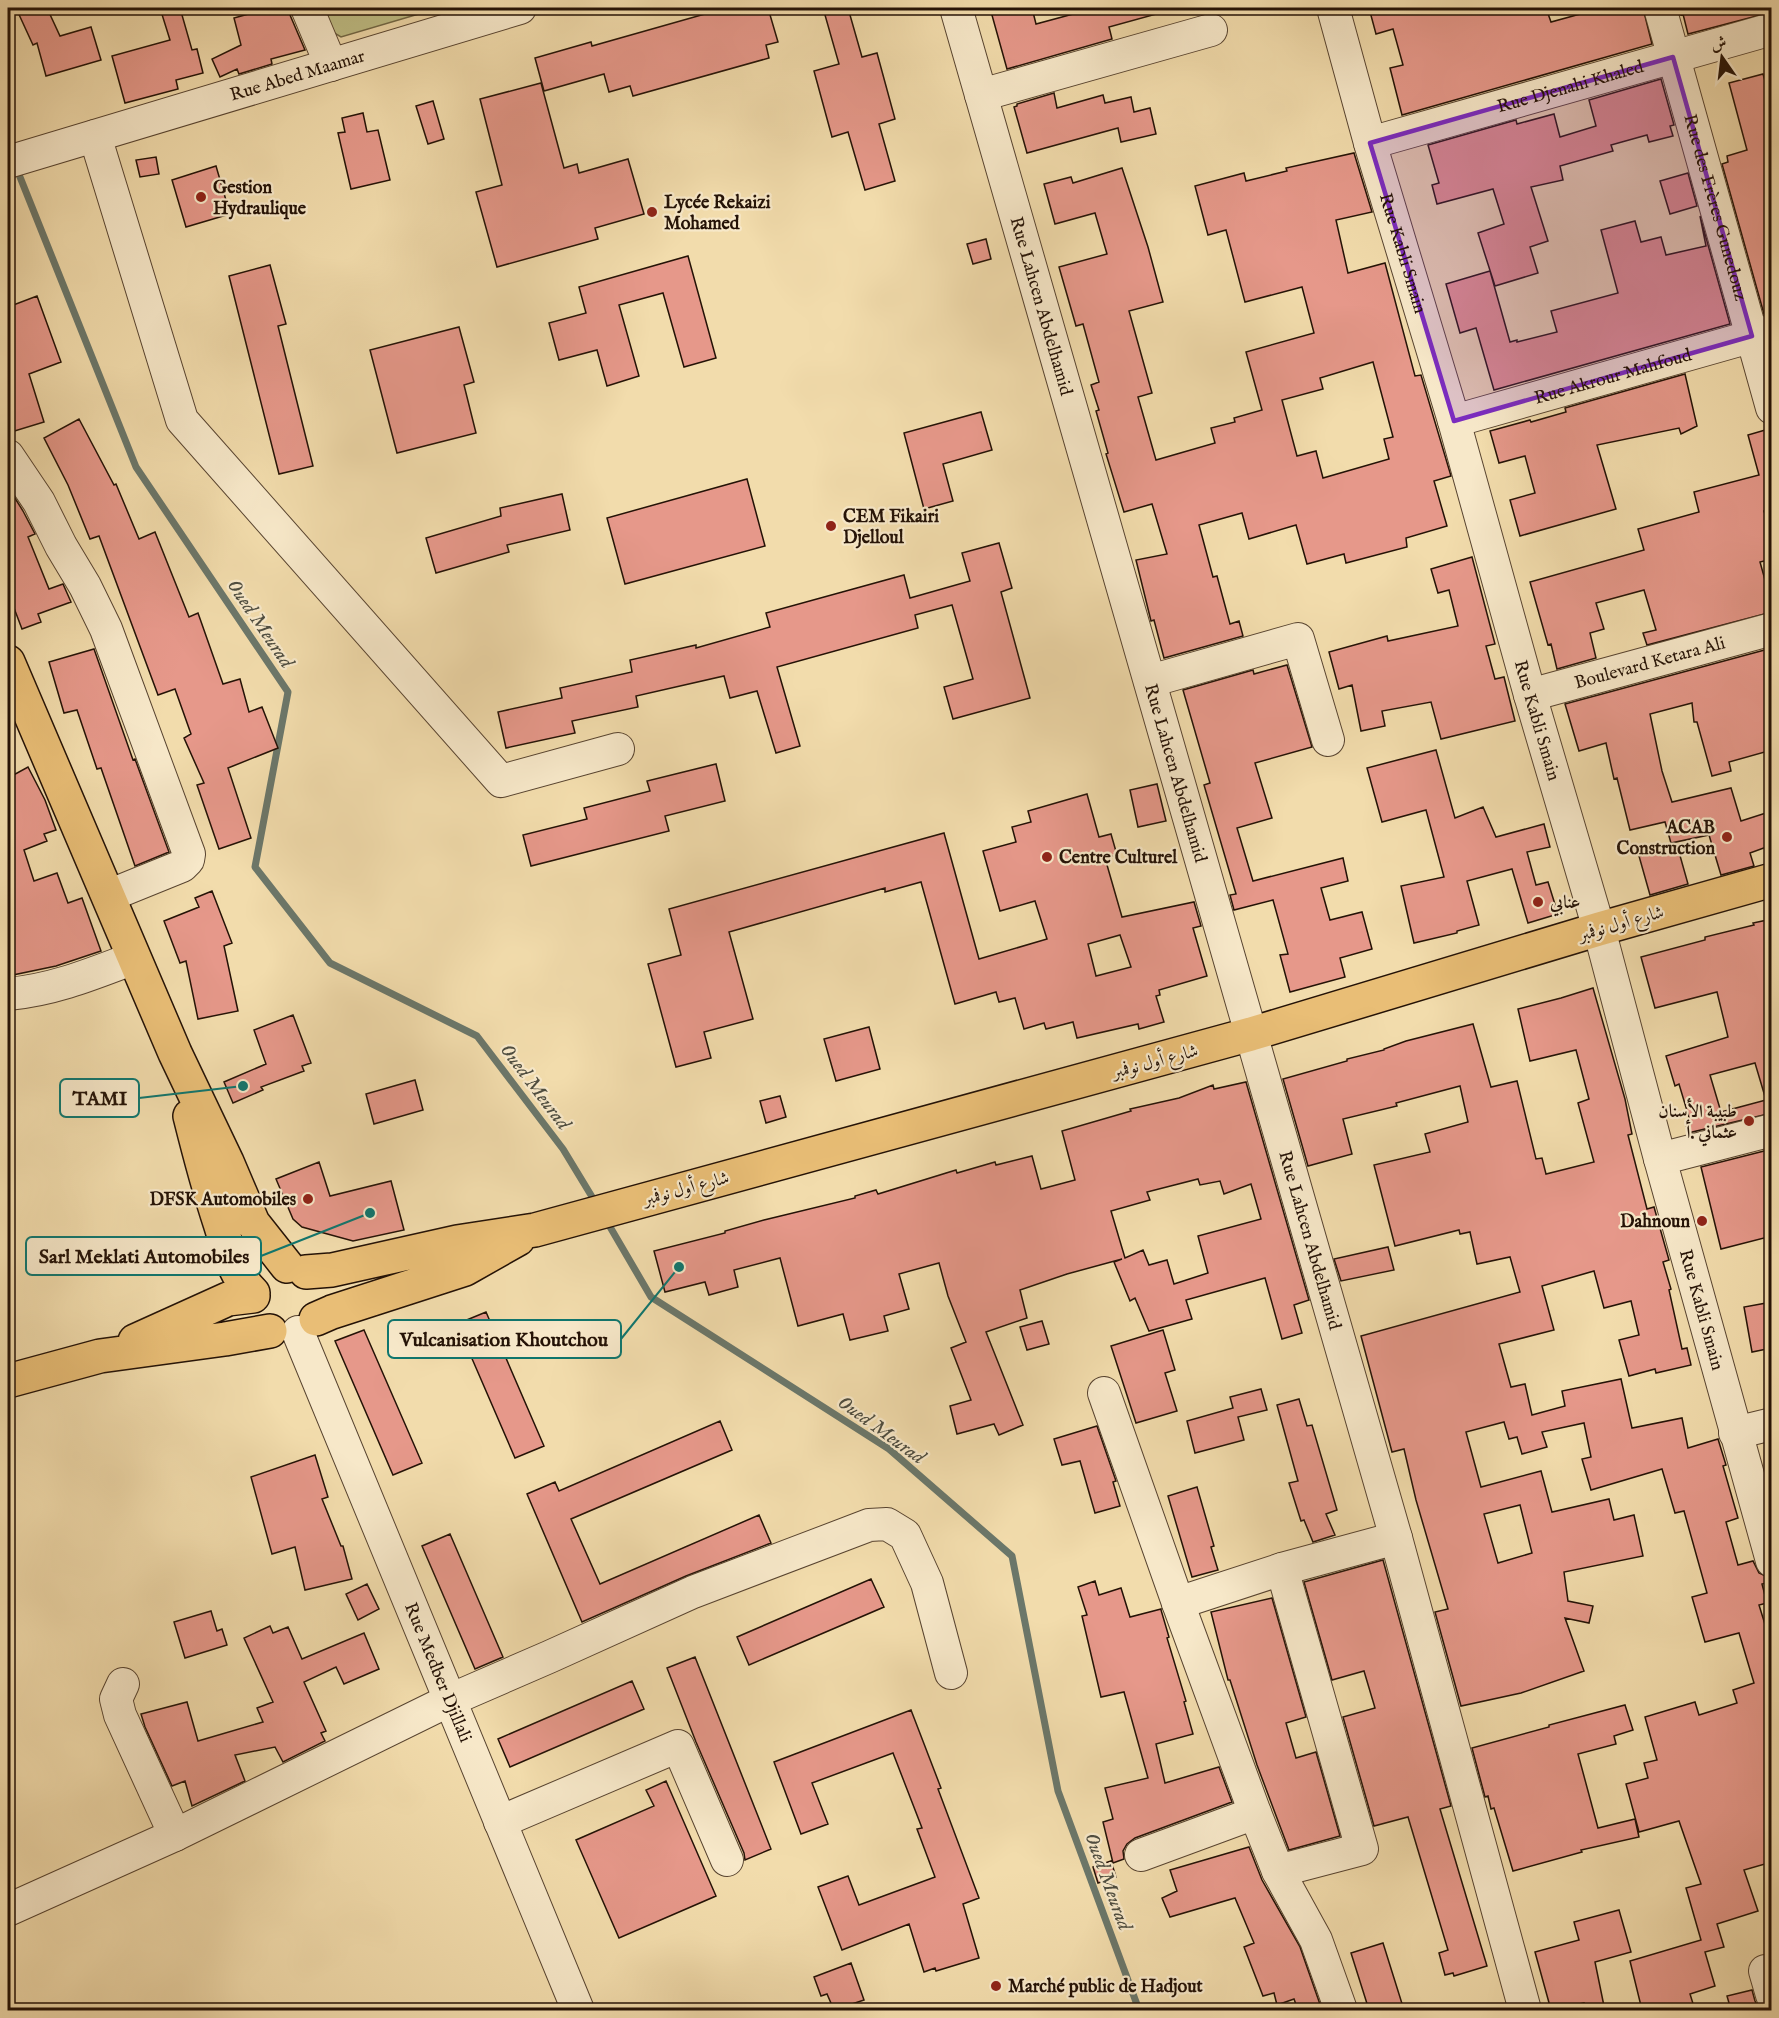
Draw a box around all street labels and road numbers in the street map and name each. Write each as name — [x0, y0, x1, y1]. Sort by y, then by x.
street label: Rue Abed Maamar — [227, 45, 368, 108]
street label: Rue Djenahi Khaled — [1495, 56, 1647, 119]
street label: Rue des Frères Gunedouz — [1677, 112, 1751, 304]
street label: Rue Kabli Smain — [1373, 191, 1431, 317]
street label: Rue Lahcen Abdelhamid — [1004, 214, 1077, 399]
street label: Rue Akrour Mahfoud — [1532, 344, 1695, 411]
street label: Boulevard Ketara Ali — [1572, 632, 1728, 695]
street label: Rue Kabli Smain — [1508, 658, 1565, 784]
street label: Rue Lahcen Abdelhamid — [1138, 681, 1211, 866]
street label: شارع أول نوفمبر — [1573, 898, 1667, 950]
street label: شارع أول نوفمبر — [1107, 1037, 1201, 1087]
street label: Rue Lahcen Abdelhamid — [1272, 1148, 1346, 1333]
street label: شارع أول نوفمبر — [638, 1164, 732, 1214]
street label: Rue Kabli Smain — [1673, 1247, 1728, 1373]
street label: Rue Medber Djillali — [398, 1599, 476, 1746]

